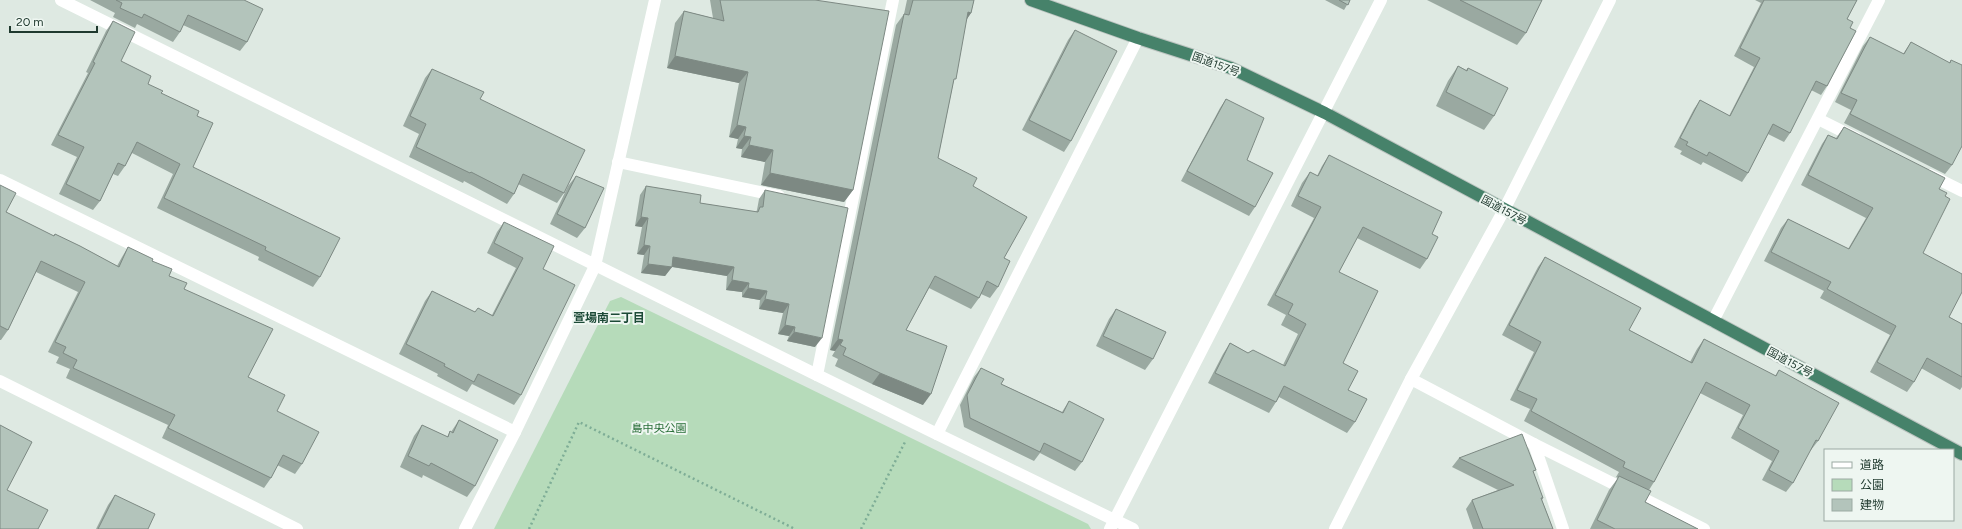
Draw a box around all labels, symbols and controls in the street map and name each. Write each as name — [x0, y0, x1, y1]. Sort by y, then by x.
scale bar — [10, 8, 97, 34]
text: 20 m — [16, 15, 44, 29]
street label: 国道157号 — [1190, 50, 1241, 79]
street label: 国道157号 — [1479, 193, 1529, 228]
district label: 萱場南二丁目 — [573, 311, 645, 325]
street label: 国道157号 — [1765, 345, 1815, 380]
park label: 島中央公園 — [632, 422, 687, 435]
legend — [1824, 449, 1954, 521]
text: 道路 — [1860, 458, 1884, 472]
text: 公園 — [1860, 478, 1884, 492]
text: 建物 — [1860, 498, 1884, 512]

